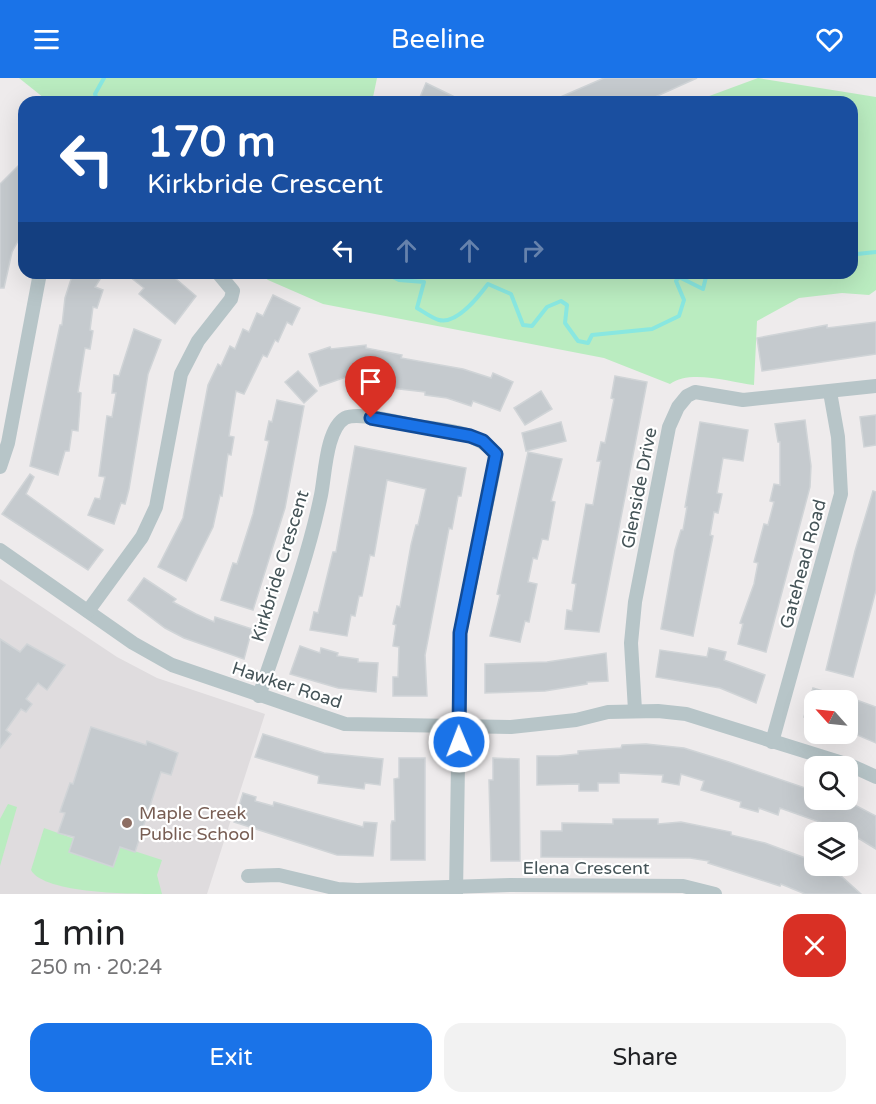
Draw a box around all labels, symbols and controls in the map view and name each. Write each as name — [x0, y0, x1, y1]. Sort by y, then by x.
icon: menu — [30, 23, 63, 56]
text: Beeline — [391, 23, 485, 56]
icon: heart — [813, 23, 846, 56]
text: 170 m — [147, 117, 276, 168]
icon: left — [48, 120, 126, 198]
text: Kirkbride Crescent — [147, 168, 383, 201]
icon: left — [327, 234, 360, 267]
icon: ahead — [390, 234, 423, 267]
icon: ahead — [453, 234, 486, 267]
icon: right — [516, 234, 549, 267]
pin — [345, 356, 396, 418]
icon: arrive — [354, 365, 387, 398]
street label: Glenside Drive — [616, 426, 662, 550]
street label: Kirkbride Crescent — [246, 487, 314, 644]
street label: Gatehead Road — [775, 497, 831, 631]
street label: Hawker Road — [229, 657, 345, 713]
north arrow — [804, 690, 858, 744]
map controls — [804, 690, 858, 876]
position arrow — [427, 710, 491, 774]
button: search — [804, 756, 858, 810]
place label: Maple Creek Public School — [139, 802, 255, 845]
marker: Maple Creek Public School — [120, 816, 134, 830]
button: layers — [804, 822, 858, 876]
street label: Elena Crescent — [522, 857, 650, 879]
text: 1 min — [30, 912, 126, 955]
button: close — [783, 914, 846, 977]
text: 250 m · 20:24 — [30, 956, 162, 980]
button: Exit — [30, 1023, 432, 1092]
button: Share — [444, 1023, 846, 1092]

